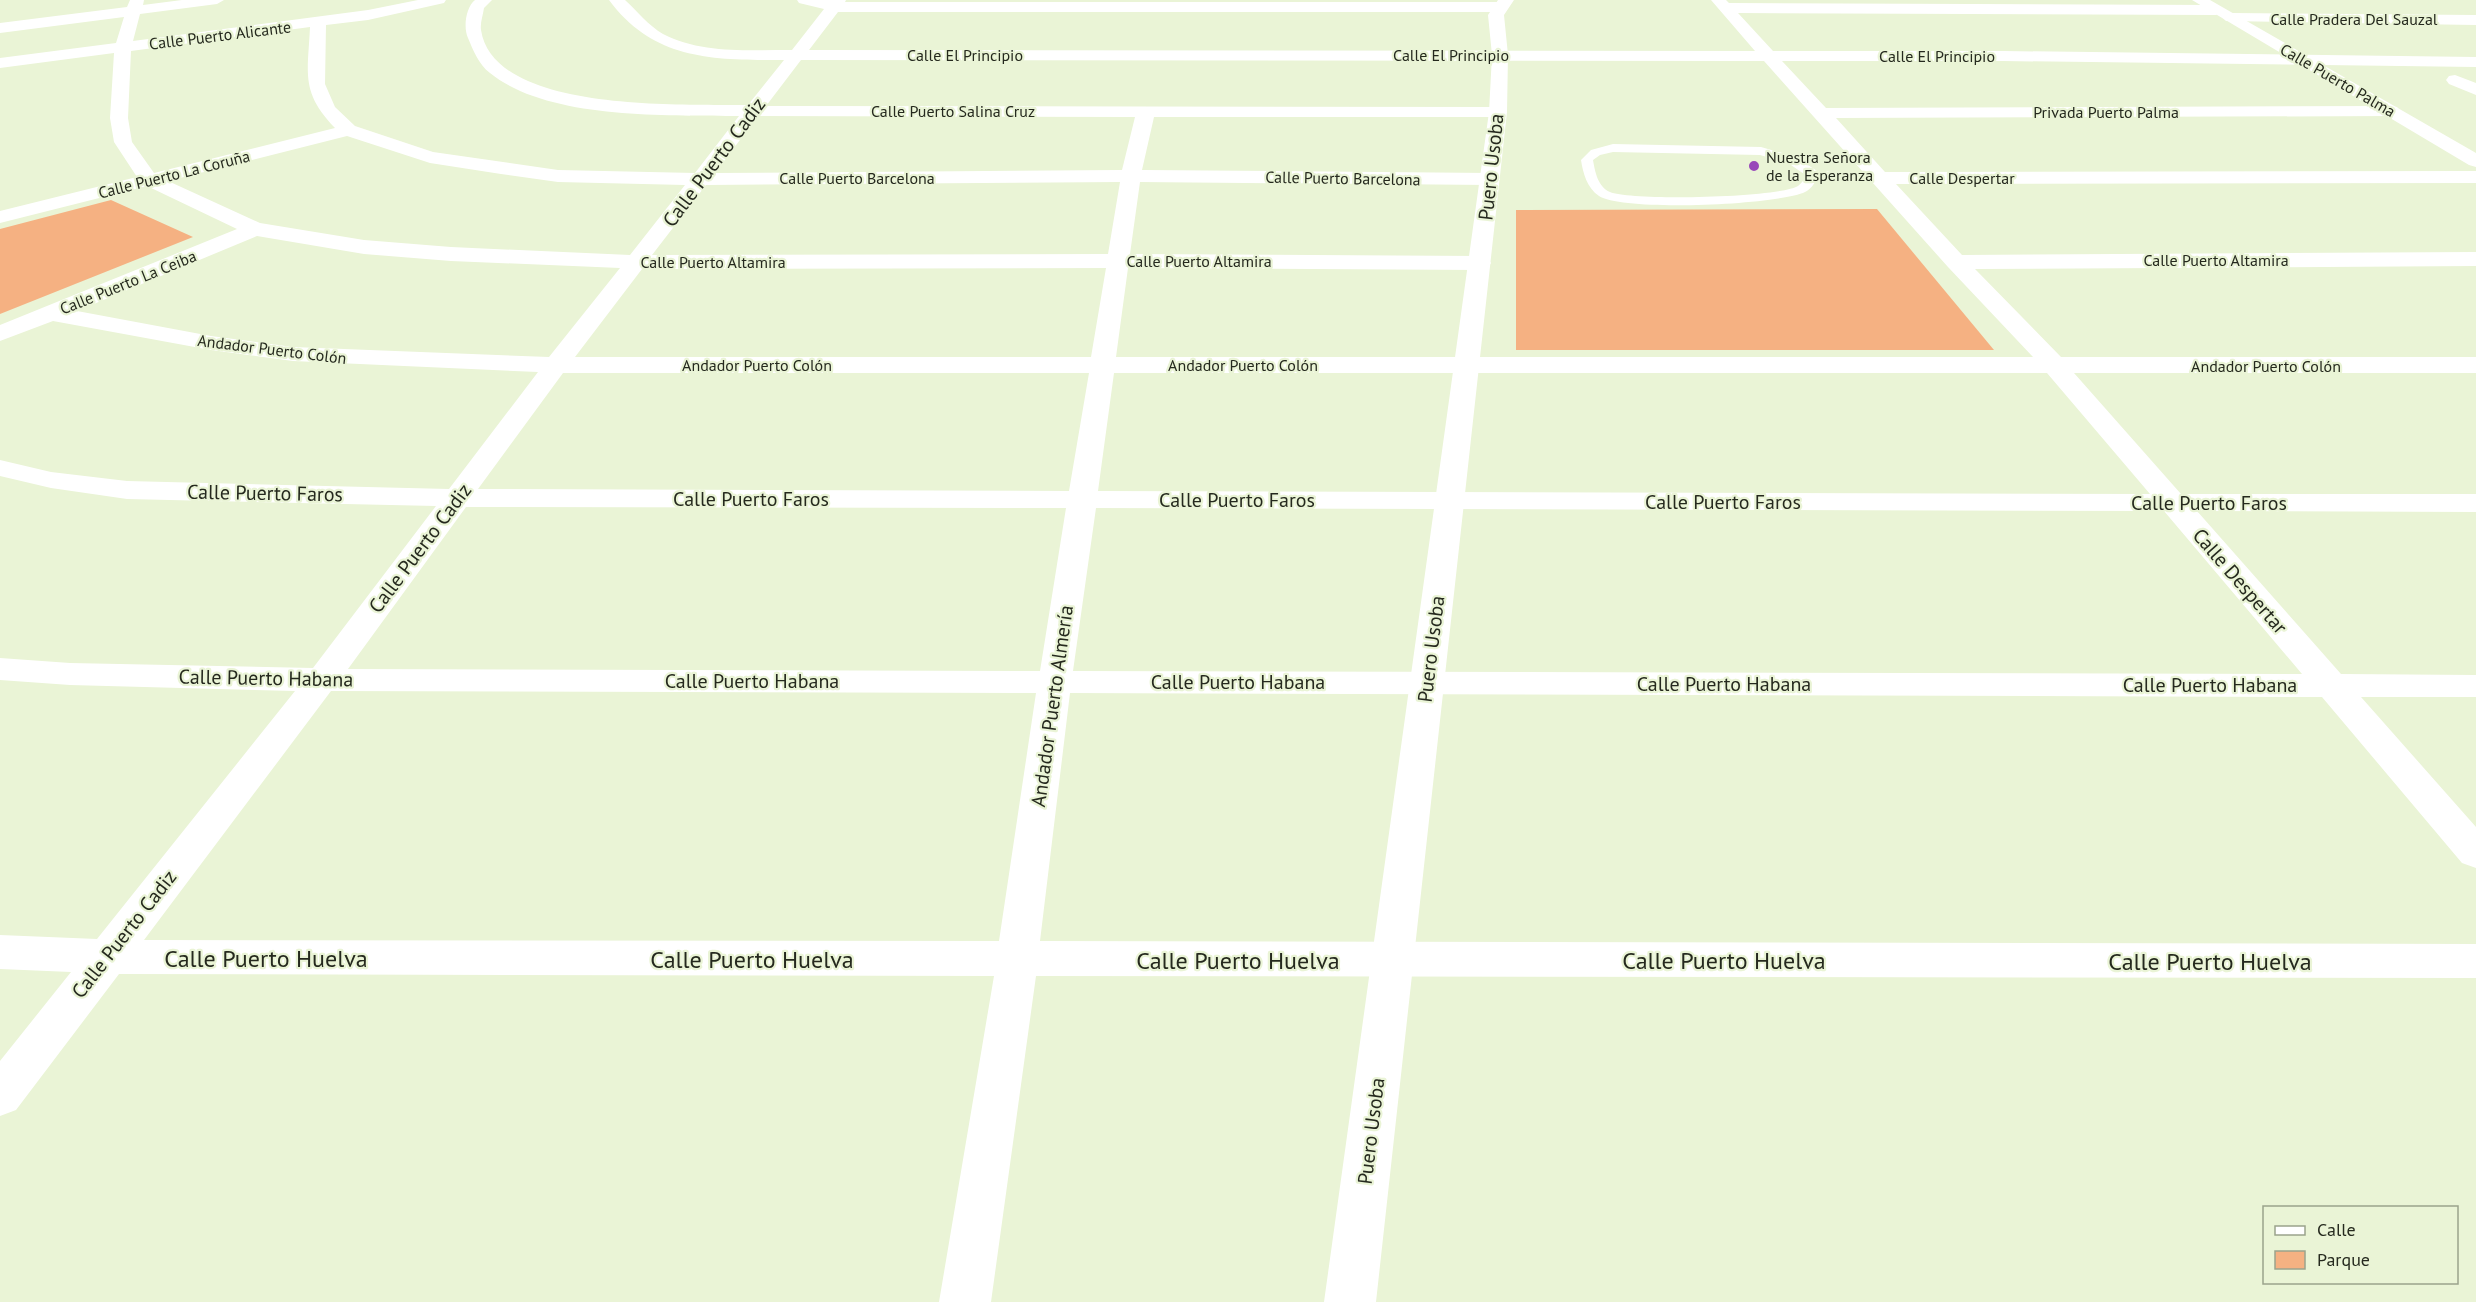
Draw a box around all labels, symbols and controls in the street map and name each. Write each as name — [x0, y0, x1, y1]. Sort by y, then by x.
street label: Calle Pradera Del Sauzal — [2270, 9, 2438, 29]
street label: Calle Puerto Alicante — [148, 16, 292, 54]
street label: Calle Puerto Palma — [2277, 39, 2399, 121]
street label: Calle El Principio — [907, 45, 1023, 65]
street label: Calle El Principio — [1393, 45, 1509, 65]
street label: Calle El Principio — [1879, 46, 1995, 66]
street label: Calle Puerto Cadiz — [657, 92, 771, 232]
street label: Calle Puerto Salina Cruz — [871, 101, 1035, 121]
street label: Privada Puerto Palma — [2033, 102, 2179, 122]
street label: Puero Usoba — [1472, 112, 1510, 222]
street label: Calle Puerto La Coruña — [96, 145, 252, 203]
place label: Nuestra Señora de la Esperanza — [1766, 147, 1873, 185]
marker: Nuestra Señora de la Esperanza — [1747, 159, 1761, 173]
street label: Calle Puerto Barcelona — [1265, 167, 1421, 189]
street label: Calle Puerto Barcelona — [779, 168, 935, 188]
street label: Calle Despertar — [1909, 168, 2015, 188]
street label: Calle Puerto La Ceiba — [57, 245, 199, 319]
street label: Calle Puerto Altamira — [2143, 250, 2289, 270]
street label: Calle Puerto Altamira — [1126, 251, 1272, 271]
street label: Calle Puerto Altamira — [640, 252, 786, 272]
street label: Andador Puerto Colón — [196, 330, 348, 368]
street label: Andador Puerto Colón — [682, 355, 832, 375]
street label: Andador Puerto Colón — [1168, 355, 1318, 375]
street label: Andador Puerto Colón — [2191, 356, 2341, 376]
street label: Calle Puerto Cadiz — [363, 478, 477, 618]
street label: Calle Puerto Faros — [187, 479, 343, 507]
street label: Calle Puerto Faros — [673, 486, 829, 512]
street label: Calle Puerto Faros — [1159, 487, 1315, 513]
street label: Calle Puerto Faros — [1645, 489, 1801, 515]
street label: Calle Puerto Faros — [2131, 490, 2287, 516]
street label: Calle Despertar — [2187, 523, 2293, 639]
street label: Puero Usoba — [1412, 594, 1450, 704]
street label: Andador Puerto Almería — [1025, 603, 1079, 809]
street label: Calle Puerto Habana — [179, 663, 353, 693]
street label: Calle Puerto Habana — [665, 668, 839, 694]
street label: Calle Puerto Habana — [1151, 669, 1325, 695]
street label: Calle Puerto Habana — [1637, 671, 1811, 697]
street label: Calle Puerto Habana — [2123, 672, 2297, 698]
street label: Calle Puerto Cadiz — [66, 865, 182, 1003]
street label: Calle Puerto Huelva — [164, 943, 368, 974]
street label: Calle Puerto Huelva — [650, 944, 854, 975]
street label: Calle Puerto Huelva — [1136, 945, 1340, 976]
street label: Calle Puerto Huelva — [1622, 945, 1826, 976]
street label: Calle Puerto Huelva — [2108, 946, 2312, 977]
street label: Puero Usoba — [1352, 1076, 1390, 1186]
legend — [2263, 1206, 2458, 1284]
text: Calle — [2317, 1218, 2356, 1241]
text: Parque — [2317, 1248, 2370, 1271]

